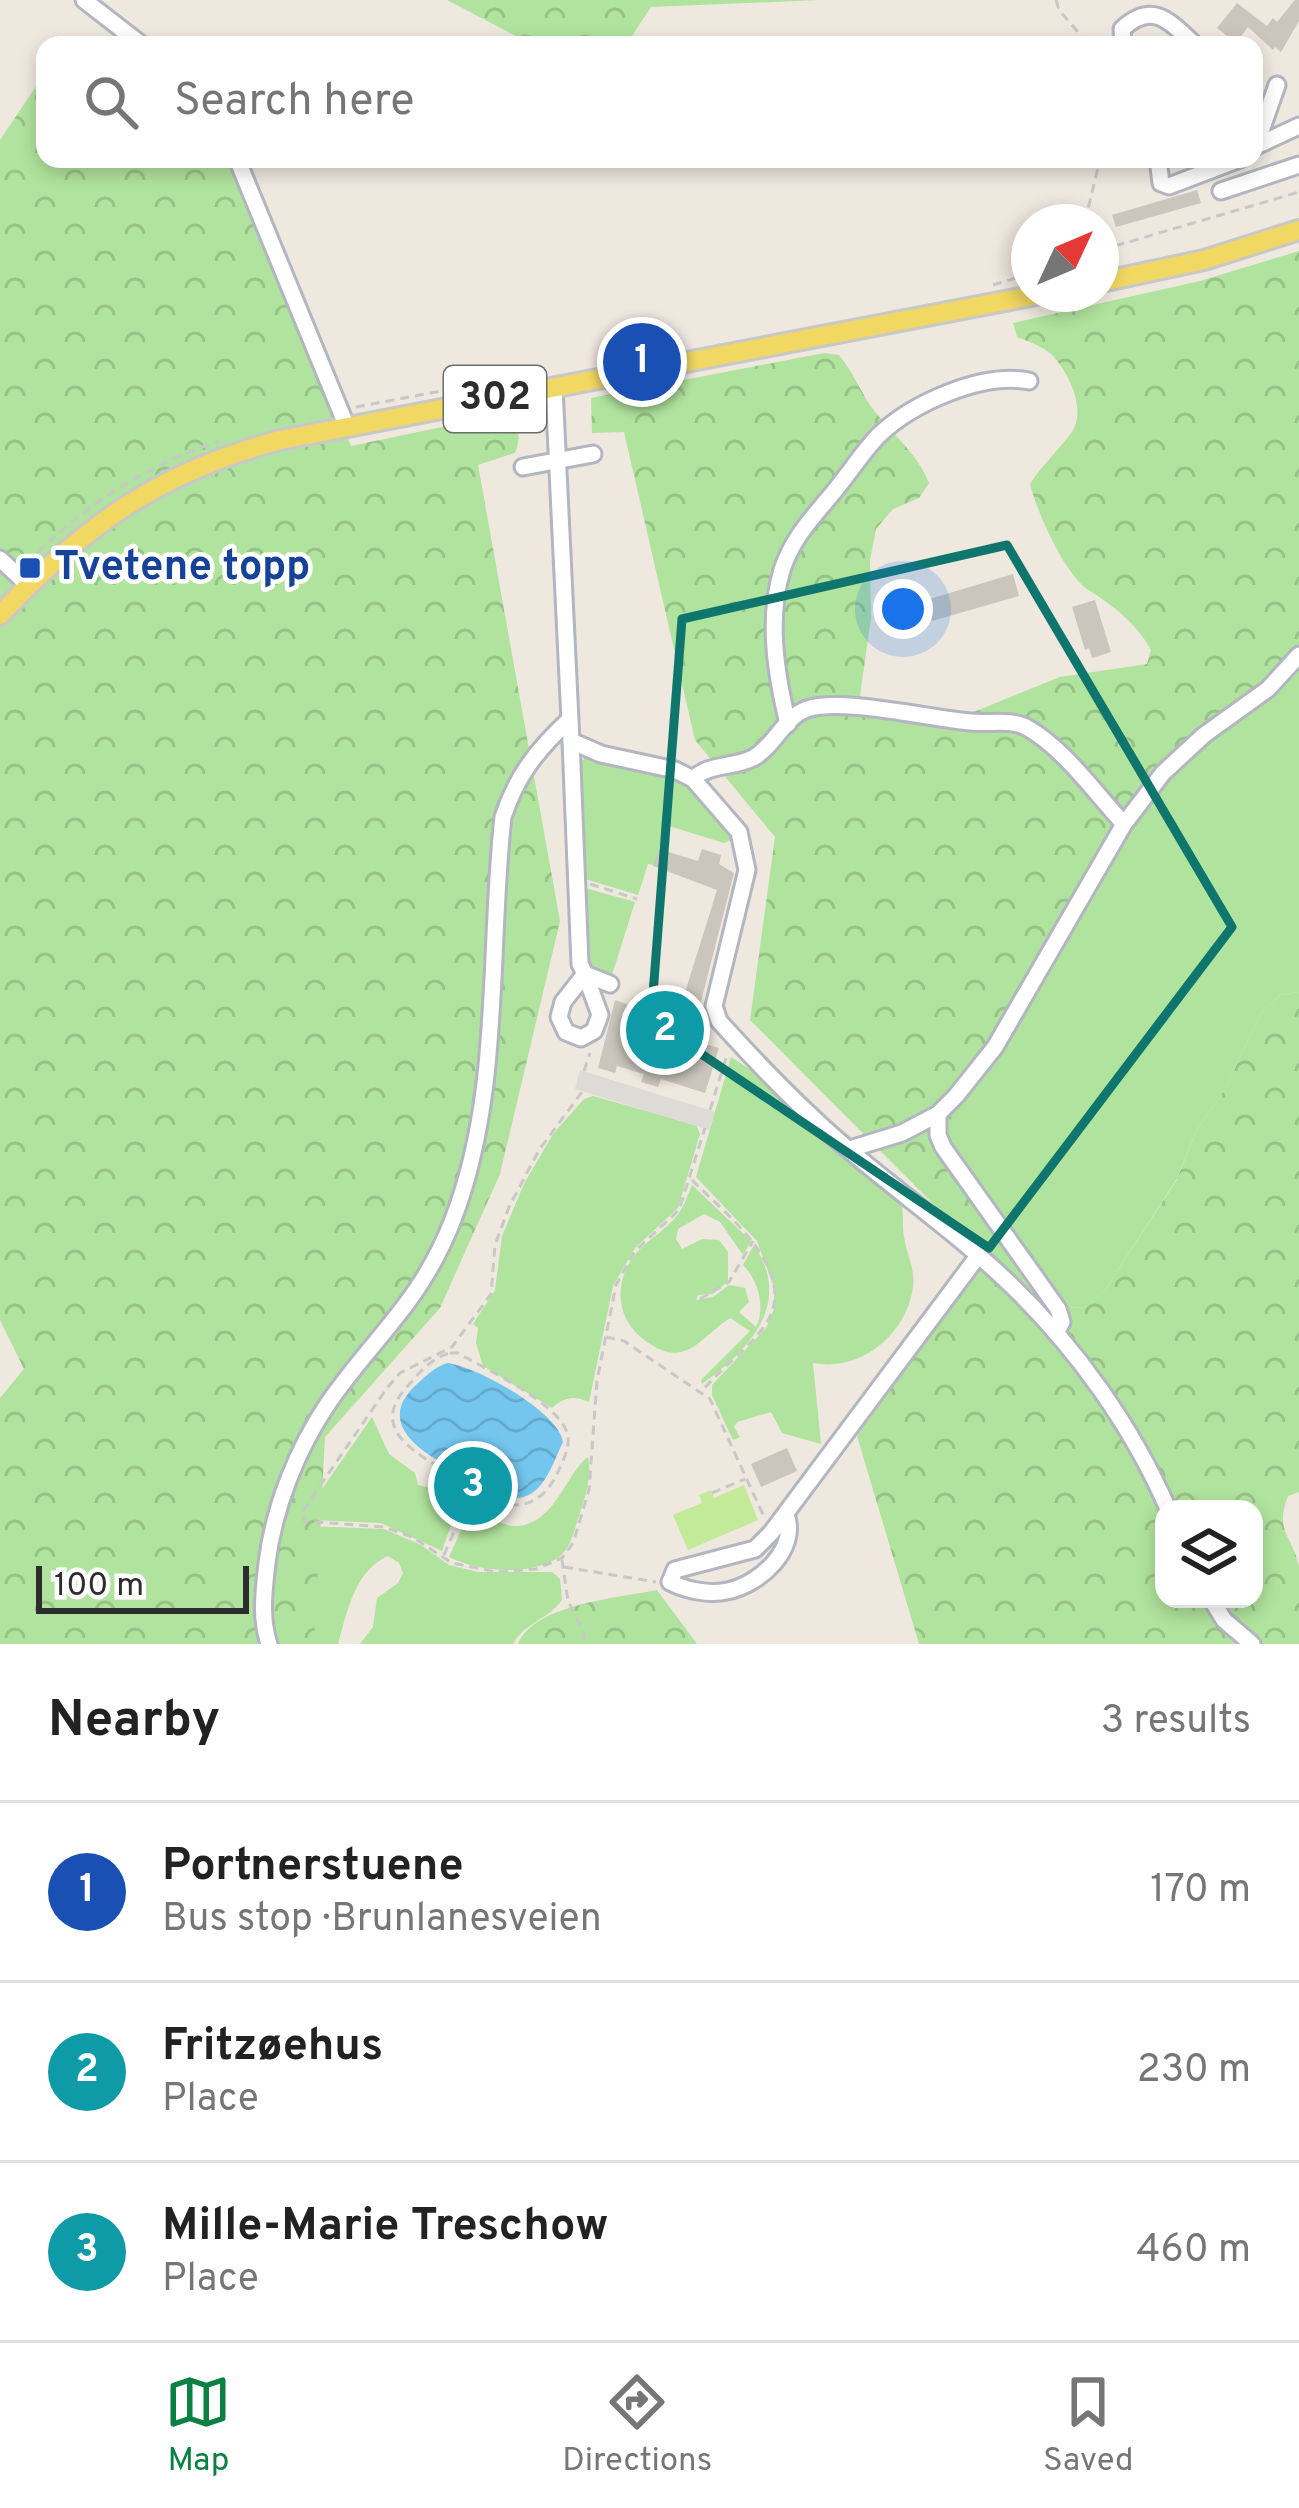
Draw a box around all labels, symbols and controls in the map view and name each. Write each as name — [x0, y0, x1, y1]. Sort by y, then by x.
search box — [36, 36, 1263, 168]
icon: search — [78, 69, 144, 135]
text: Search here — [174, 74, 414, 131]
north arrow — [1011, 204, 1119, 312]
pin: 1 — [603, 317, 681, 407]
road number: 302 — [444, 366, 546, 432]
place label: Tvetene topp — [54, 542, 310, 595]
marker: Tvetene topp — [17, 555, 43, 581]
your location — [873, 579, 933, 639]
pin: 2 — [626, 985, 704, 1075]
pin: 3 — [434, 1441, 512, 1531]
map controls — [1155, 1500, 1263, 1608]
button: layers — [1155, 1500, 1263, 1608]
scale bar — [36, 1560, 249, 1613]
text: 100 m — [54, 1566, 144, 1608]
text: Nearby — [48, 1690, 220, 1755]
text: 3 results — [1101, 1698, 1251, 1747]
text: Portnerstuene — [162, 1839, 464, 1896]
text: 1 — [79, 1867, 95, 1916]
text: 170 m — [1150, 1867, 1251, 1916]
text: Bus stop · Brunlanesveien — [162, 1896, 602, 1945]
text: Fritzøehus — [162, 2019, 383, 2076]
text: 2 — [75, 2047, 99, 2096]
text: 230 m — [1137, 2047, 1251, 2096]
text: Place — [162, 2076, 259, 2125]
text: Mille-Marie Treschow — [162, 2199, 609, 2256]
text: 3 — [75, 2227, 99, 2276]
text: 460 m — [1136, 2227, 1251, 2276]
text: Place — [162, 2256, 259, 2305]
tab: Map — [165, 2369, 231, 2483]
tab: Directions — [562, 2369, 712, 2483]
tab: Saved — [1043, 2369, 1134, 2483]

